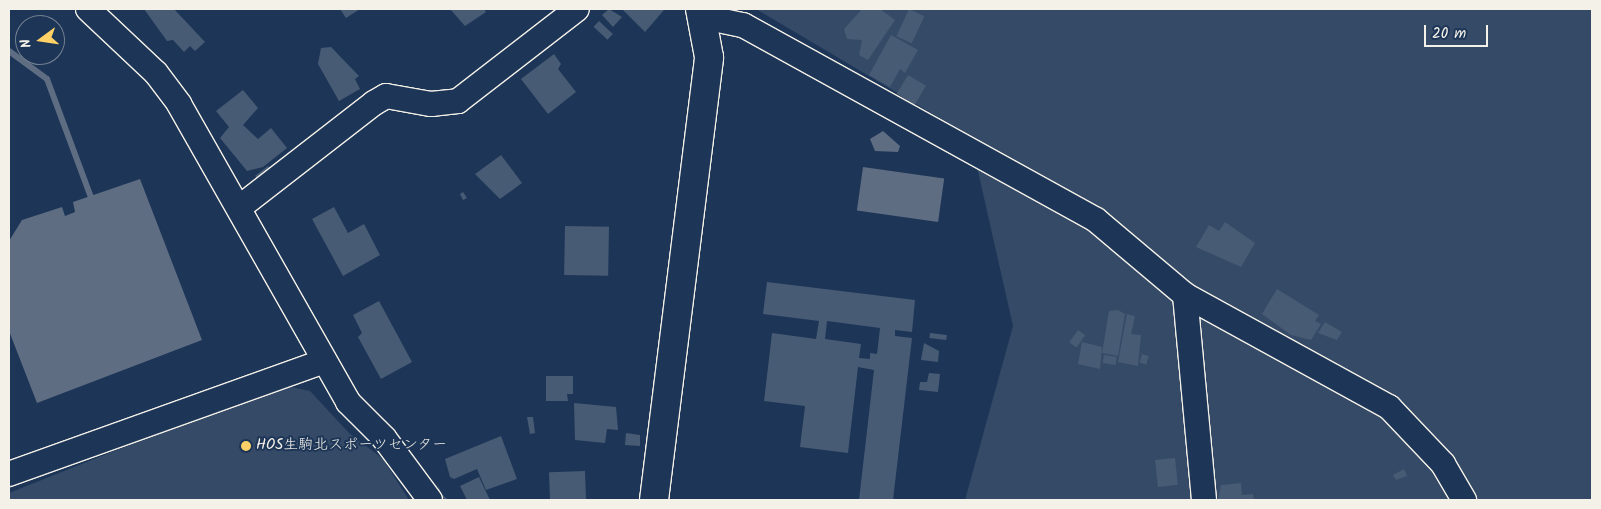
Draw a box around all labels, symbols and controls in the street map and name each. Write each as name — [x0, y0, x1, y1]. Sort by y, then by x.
north arrow — [15, 15, 65, 65]
scale bar — [1426, 15, 1490, 47]
text: 20 m — [1432, 22, 1466, 46]
text: N — [15, 36, 38, 50]
place label: HOS生駒北スポーツセンター — [256, 437, 448, 455]
marker: HOS生駒北スポーツセンター — [240, 440, 252, 452]

